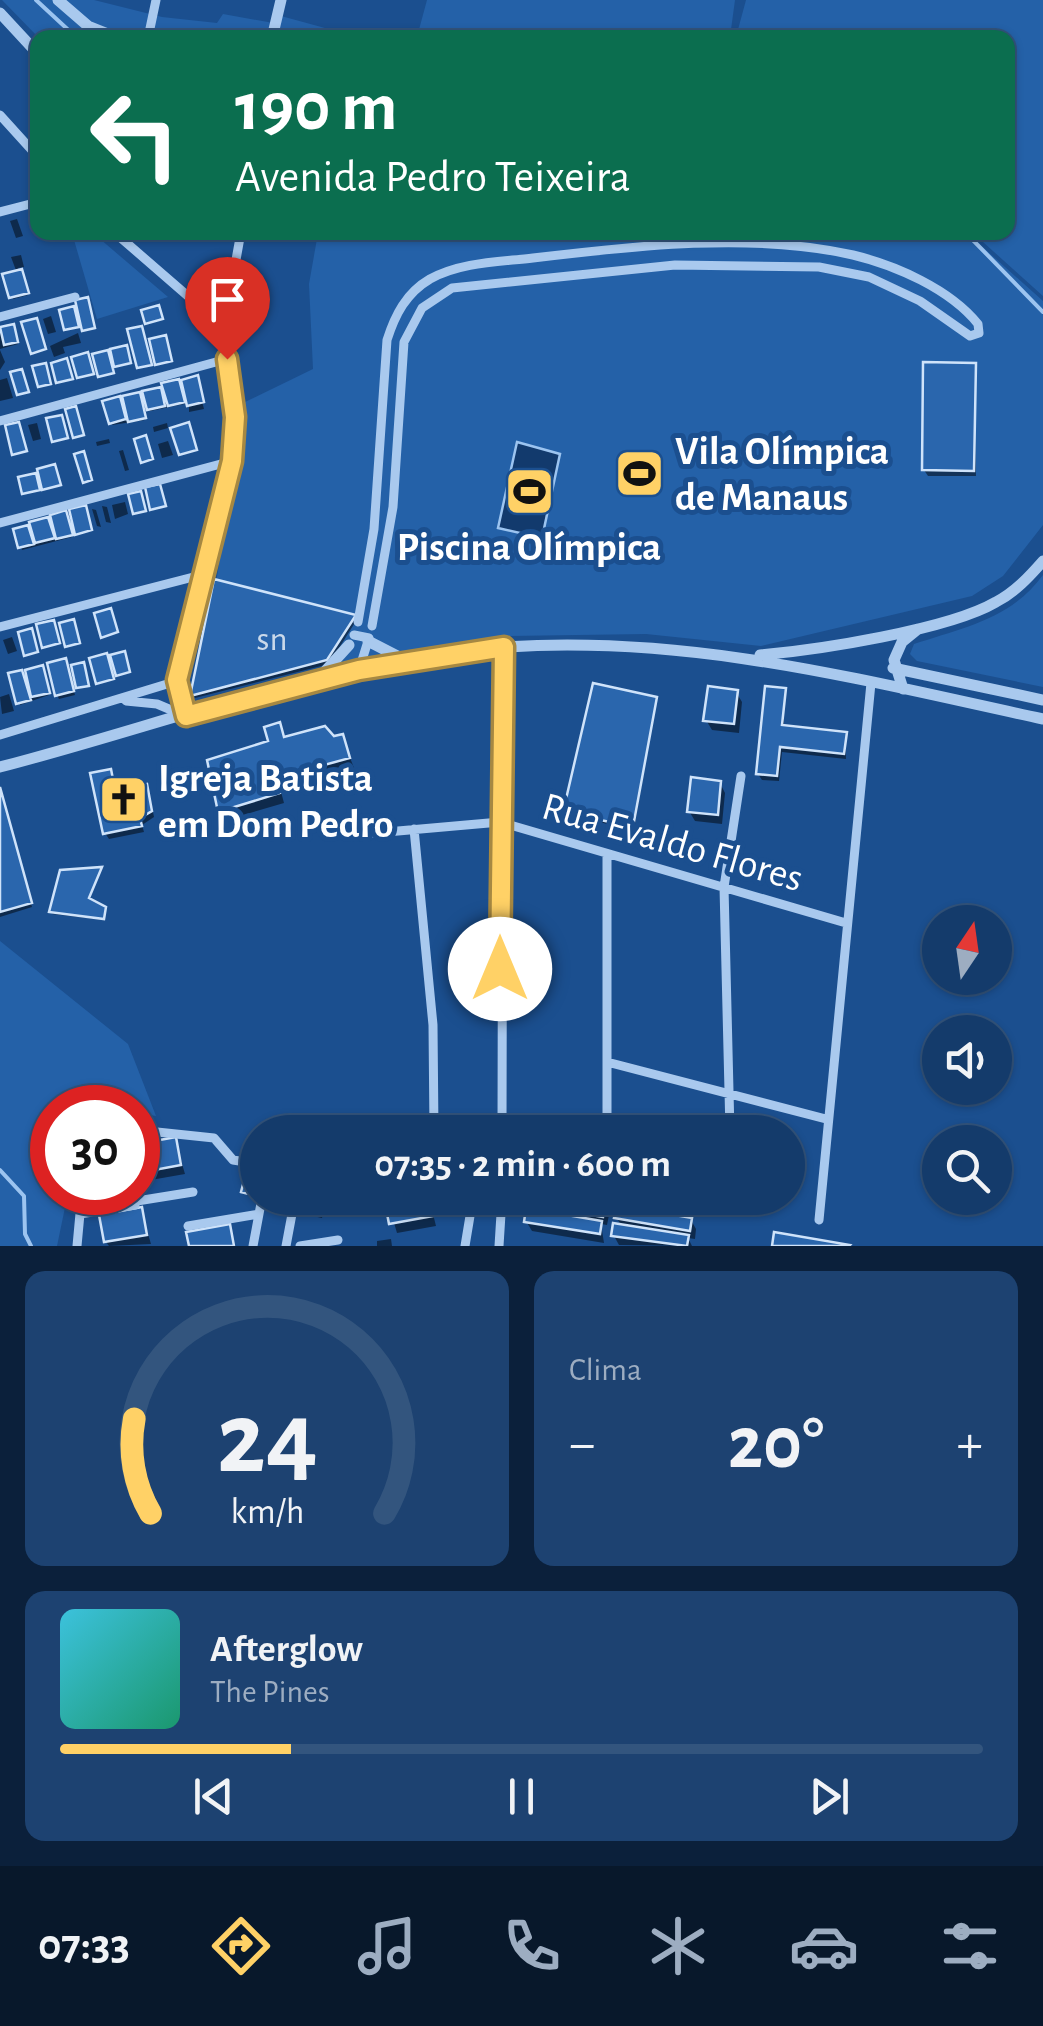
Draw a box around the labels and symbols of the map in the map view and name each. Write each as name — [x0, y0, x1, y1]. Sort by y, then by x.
pin — [185, 257, 270, 360]
place label: Vila Olímpica de Manaus — [675, 432, 889, 518]
sports icon: Vila Olímpica de Manaus — [614, 447, 666, 499]
sports icon: Piscina Olímpica — [503, 465, 555, 517]
place label: Piscina Olímpica — [397, 528, 661, 568]
house number: sn — [256, 622, 288, 657]
place label: Igreja Batista em Dom Pedro — [158, 759, 394, 845]
church icon: Igreja Batista em Dom Pedro — [97, 774, 149, 826]
street label: Rua Evaldo Flores — [538, 787, 807, 899]
north arrow — [922, 905, 1012, 995]
position arrow — [448, 917, 552, 1021]
speed limit sign: 30 — [30, 1085, 160, 1215]

